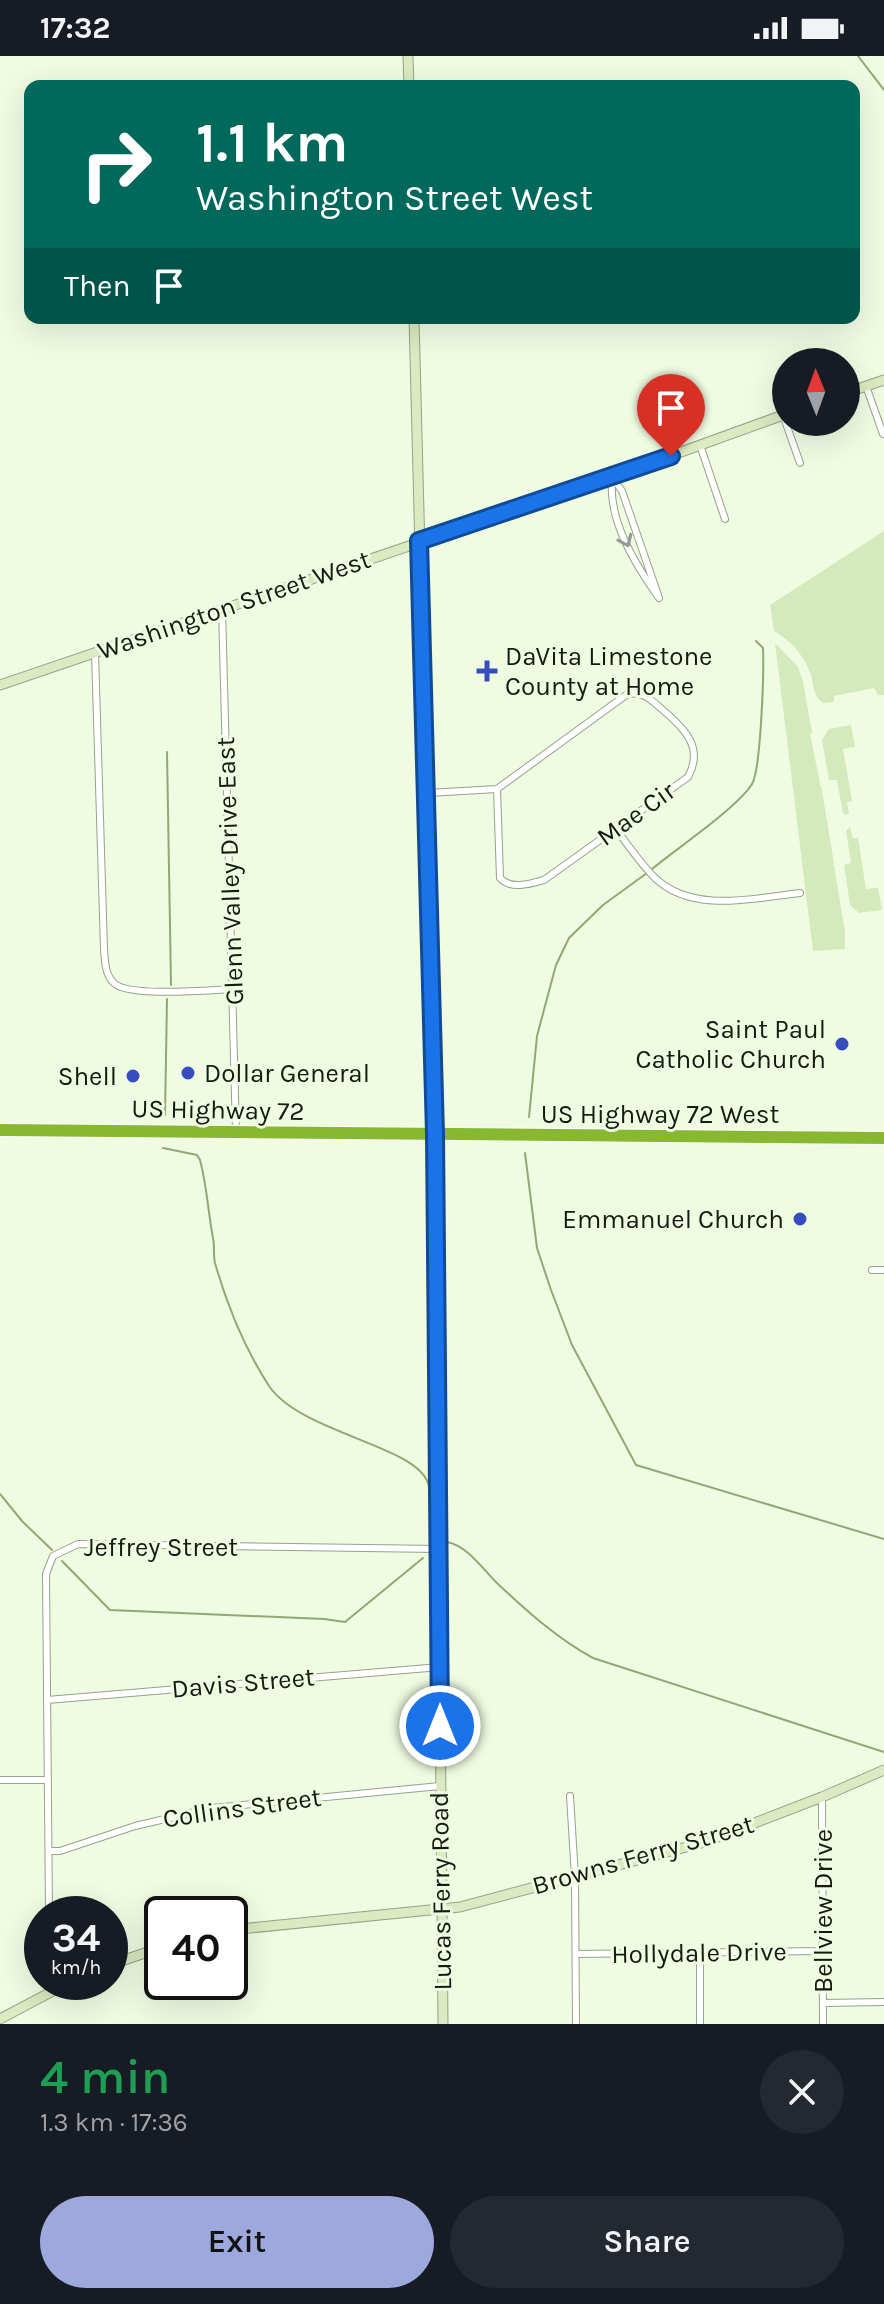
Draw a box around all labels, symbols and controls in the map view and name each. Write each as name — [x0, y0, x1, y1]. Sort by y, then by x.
text: 17:32 — [40, 10, 111, 46]
text: 1.1 km — [196, 110, 348, 175]
icon: right — [64, 112, 168, 216]
text: Washington Street West — [196, 177, 593, 219]
icon: arrive — [147, 264, 191, 308]
text: Then — [64, 268, 131, 304]
north arrow — [772, 348, 860, 436]
map controls — [772, 348, 860, 436]
pin — [637, 374, 705, 456]
icon: arrive — [649, 386, 693, 430]
one-way arrow — [616, 532, 632, 547]
street label: Washington Street West — [93, 544, 375, 666]
place label: DaVita Limestone County at Home — [505, 641, 712, 702]
marker: DaVita Limestone County at Home — [476, 660, 498, 682]
street label: Glenn Valley Drive East — [210, 736, 250, 1006]
street label: Mae Cir — [591, 775, 682, 853]
place label: Saint Paul Catholic Church — [636, 1014, 826, 1075]
marker: Saint Paul Catholic Church — [833, 1035, 851, 1053]
place label: Dollar General — [204, 1058, 370, 1089]
place label: Shell — [58, 1061, 117, 1092]
marker: Dollar General — [179, 1064, 197, 1082]
marker: Shell — [124, 1067, 142, 1085]
street label: US Highway 72 — [131, 1093, 305, 1127]
street label: US Highway 72 West — [541, 1099, 779, 1130]
place label: Emmanuel Church — [562, 1204, 784, 1235]
marker: Emmanuel Church — [791, 1210, 809, 1228]
street label: Jeffrey Street — [84, 1532, 238, 1563]
street label: Davis Street — [170, 1661, 316, 1705]
position arrow — [398, 1684, 482, 1768]
street label: Collins Street — [161, 1782, 323, 1834]
street label: Lucas Ferry Road — [424, 1791, 458, 1991]
street label: Browns Ferry Street — [529, 1809, 757, 1901]
street label: Bellview Drive — [808, 1829, 839, 1993]
speed limit sign: 40 — [144, 1896, 248, 2000]
text: 34 — [52, 1914, 100, 1961]
street label: Hollydale Drive — [611, 1936, 787, 1970]
text: km/h — [51, 1956, 101, 1979]
text: 4 min — [40, 2049, 170, 2105]
button: close — [760, 2050, 844, 2134]
text: 1.3 km · 17:36 — [40, 2107, 188, 2138]
button: Exit — [40, 2196, 434, 2288]
button: Share — [450, 2196, 844, 2288]

